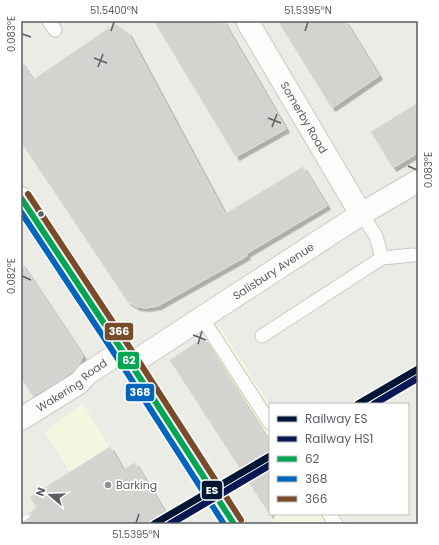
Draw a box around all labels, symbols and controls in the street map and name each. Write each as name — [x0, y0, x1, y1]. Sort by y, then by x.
text: 51.5400°N — [90, 3, 138, 18]
text: 51.5395°N — [284, 3, 332, 18]
text: 0.083°E — [4, 16, 19, 52]
street label: Somerby Road — [276, 78, 331, 156]
text: 0.083°E — [421, 152, 436, 188]
unlabelled marker — [36, 209, 46, 219]
street label: Salisbury Avenue — [230, 239, 317, 304]
text: 0.082°E — [4, 258, 19, 294]
line badge: 366 — [104, 322, 134, 341]
text: 366 — [109, 323, 129, 339]
line badge: 62 — [117, 351, 140, 370]
text: 62 — [122, 352, 136, 368]
street label: Wakering Road — [33, 355, 110, 416]
line badge: 368 — [125, 383, 155, 402]
text: 368 — [130, 384, 150, 400]
legend — [269, 403, 409, 515]
text: Railway ES — [305, 410, 367, 427]
text: Railway HS1 — [305, 430, 373, 447]
text: 62 — [305, 450, 320, 467]
text: 368 — [305, 470, 327, 487]
north arrow — [30, 475, 70, 515]
place label: Barking — [116, 477, 157, 493]
marker: Barking — [103, 480, 113, 490]
line badge: ES — [201, 480, 223, 500]
text: ES — [206, 482, 219, 498]
text: N — [32, 485, 49, 498]
text: 366 — [305, 490, 327, 507]
text: 51.5395°N — [112, 527, 160, 542]

